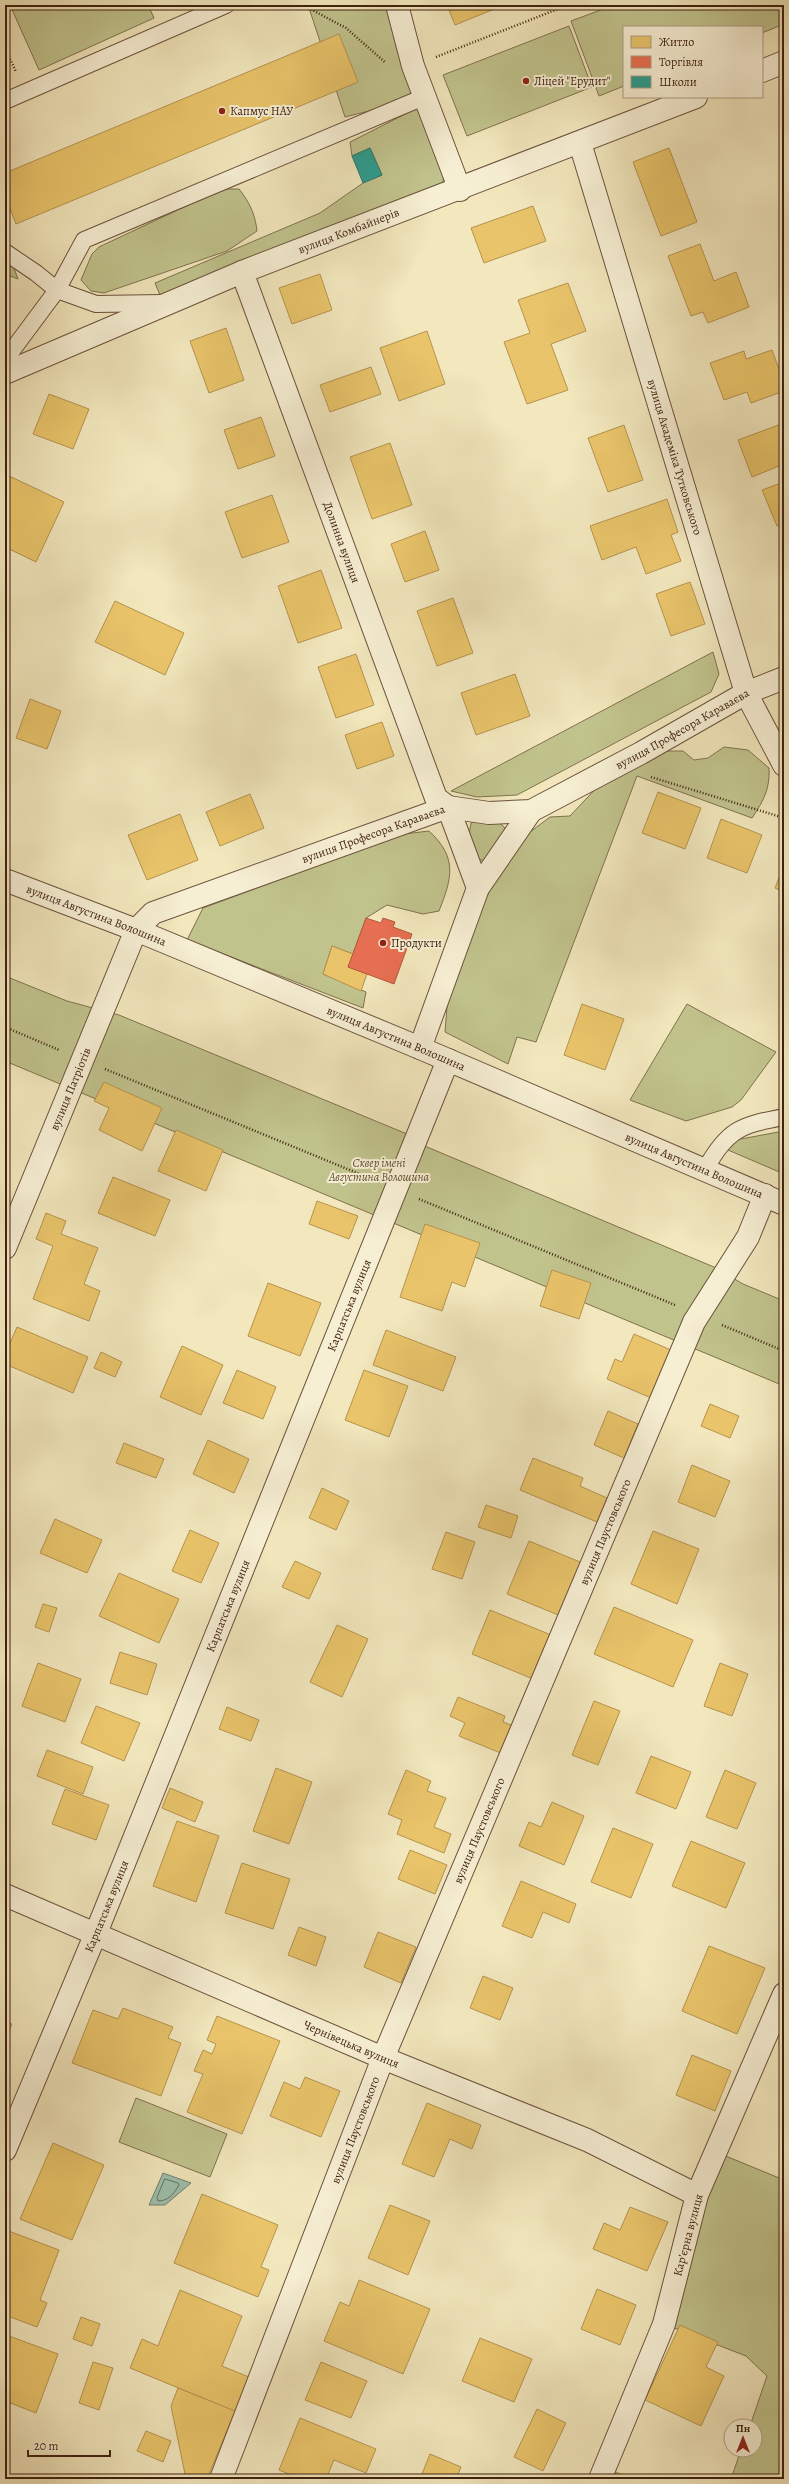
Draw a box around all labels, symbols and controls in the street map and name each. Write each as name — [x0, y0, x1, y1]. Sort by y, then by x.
legend — [623, 26, 763, 98]
text: Житло — [659, 34, 694, 50]
text: Торгівля — [659, 54, 703, 70]
place label: Ліцей "Ерудит" — [534, 73, 611, 89]
text: Школи — [659, 74, 697, 90]
marker: Ліцей "Ерудит" — [521, 76, 531, 86]
place label: Капмус НАУ — [230, 103, 293, 119]
marker: Капмус НАУ — [217, 106, 227, 116]
street label: вулиця Комбайнерів — [296, 204, 402, 258]
street label: вулиця Академіка Тутковського — [644, 377, 706, 537]
street label: Долинна вулиця — [319, 499, 364, 585]
street label: вулиця Професора Караваєва — [613, 685, 752, 773]
street label: вулиця Професора Караваєва — [299, 801, 447, 867]
street label: вулиця Августина Волошина — [24, 881, 169, 950]
place label: Продукти — [391, 935, 442, 951]
marker: Продукти — [378, 938, 388, 948]
street label: вулиця Августина Волошина — [324, 1002, 468, 1075]
street label: вулиця Патріотів — [46, 1045, 95, 1133]
street label: вулиця Августина Волошина — [623, 1129, 766, 1202]
park label: Сквер імені Августина Волошина — [328, 1155, 430, 1185]
street label: Карпатська вулиця — [323, 1257, 375, 1354]
street label: вулиця Паустовського — [576, 1477, 635, 1588]
street label: Карпатська вулиця — [202, 1557, 254, 1654]
street label: вулиця Паустовського — [450, 1775, 509, 1886]
street label: Карпатська вулиця — [81, 1858, 133, 1955]
street label: Чернівецька вулиця — [301, 2017, 402, 2072]
street label: вулиця Паустовського — [327, 2074, 383, 2186]
street label: Карʼєрна вулиця — [669, 2192, 707, 2278]
north arrow — [723, 2418, 763, 2458]
text: Пн — [736, 2421, 751, 2436]
scale bar — [28, 2432, 110, 2458]
text: 20 m — [34, 2438, 58, 2454]

